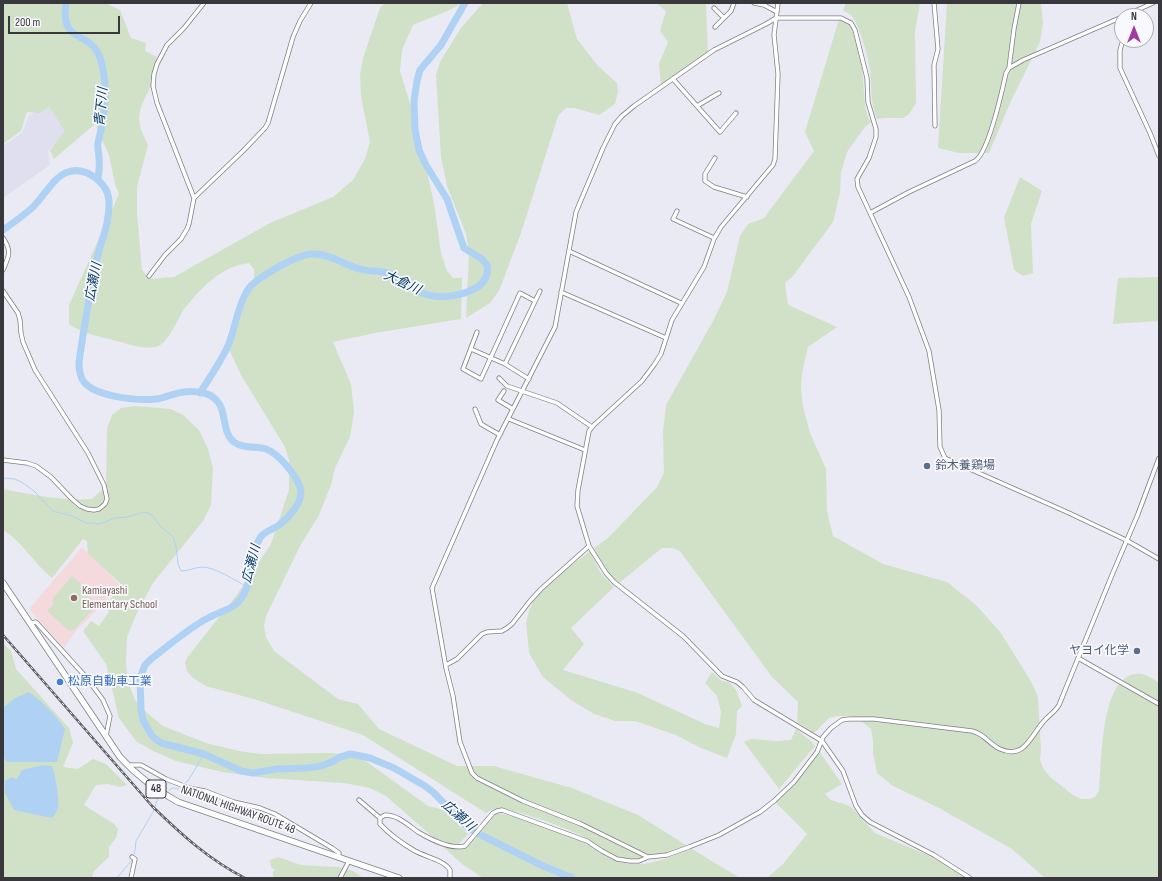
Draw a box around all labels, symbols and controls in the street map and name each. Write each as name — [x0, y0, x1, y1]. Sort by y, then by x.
scale bar — [10, 8, 122, 34]
north arrow — [1114, 8, 1154, 48]
text: N — [1131, 10, 1137, 23]
text: 200 m — [15, 15, 40, 30]
water label: 青下川 — [93, 87, 111, 127]
water label: 広瀬川 — [83, 261, 105, 303]
water label: 大倉川 — [381, 268, 423, 298]
place label: 鈴木養鶏場 — [935, 459, 995, 473]
marker: 鈴木養鶏場 — [922, 461, 932, 471]
water label: 広瀬川 — [239, 543, 265, 585]
place label: Kamiayashi Elementary School — [82, 584, 157, 612]
marker: Kamiayashi Elementary School — [69, 593, 79, 603]
place label: ヤヨイ化学 — [1069, 644, 1129, 658]
marker: ヤヨイ化学 — [1132, 646, 1142, 656]
place label: 松原自動車工業 — [68, 675, 152, 689]
marker: 松原自動車工業 — [55, 677, 65, 687]
road number: 48 — [146, 780, 166, 798]
street label: NATIONAL HIGHWAY ROUTE 48 — [179, 783, 297, 837]
water label: 広瀬川 — [438, 797, 478, 835]

